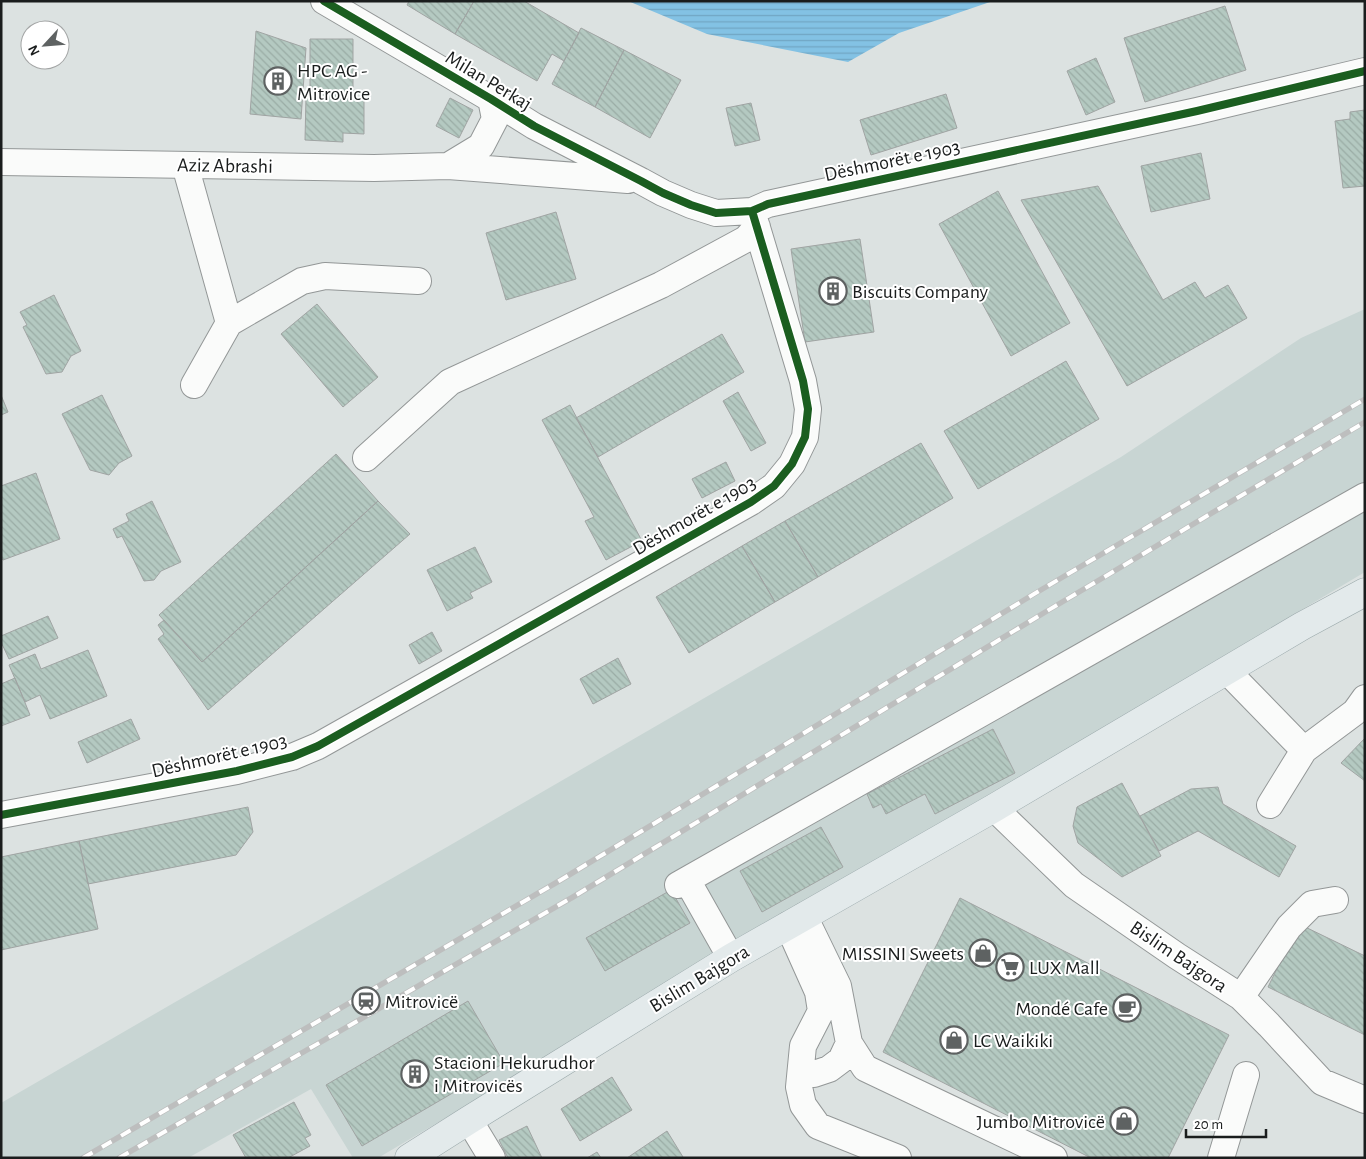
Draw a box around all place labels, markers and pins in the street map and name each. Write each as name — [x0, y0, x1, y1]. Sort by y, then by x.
place label: HPC AG - Mitrovice — [297, 61, 370, 104]
building icon: HPC AG - Mitrovice — [263, 66, 293, 96]
building icon: Biscuits Company — [818, 276, 848, 306]
place label: Biscuits Company — [852, 282, 989, 302]
shop icon: MISSINI Sweets — [968, 938, 998, 968]
place label: MISSINI Sweets — [842, 944, 964, 964]
supermarket icon: LUX Mall — [995, 952, 1025, 982]
place label: LUX Mall — [1029, 958, 1100, 978]
station icon: Mitrovicë — [351, 986, 381, 1016]
place label: Mitrovicë — [385, 992, 458, 1012]
cafe icon: Mondé Cafe — [1112, 993, 1142, 1023]
place label: Mondé Cafe — [1015, 999, 1108, 1019]
shop icon: LC Waikiki — [939, 1025, 969, 1055]
place label: LC Waikiki — [973, 1031, 1053, 1051]
place label: Stacioni Hekurudhor i Mitrovicës — [434, 1053, 595, 1096]
building icon: Stacioni Hekurudhor i Mitrovicës — [400, 1059, 430, 1089]
shop icon: Jumbo Mitrovicë — [1109, 1106, 1139, 1136]
place label: Jumbo Mitrovicë — [976, 1112, 1105, 1132]

